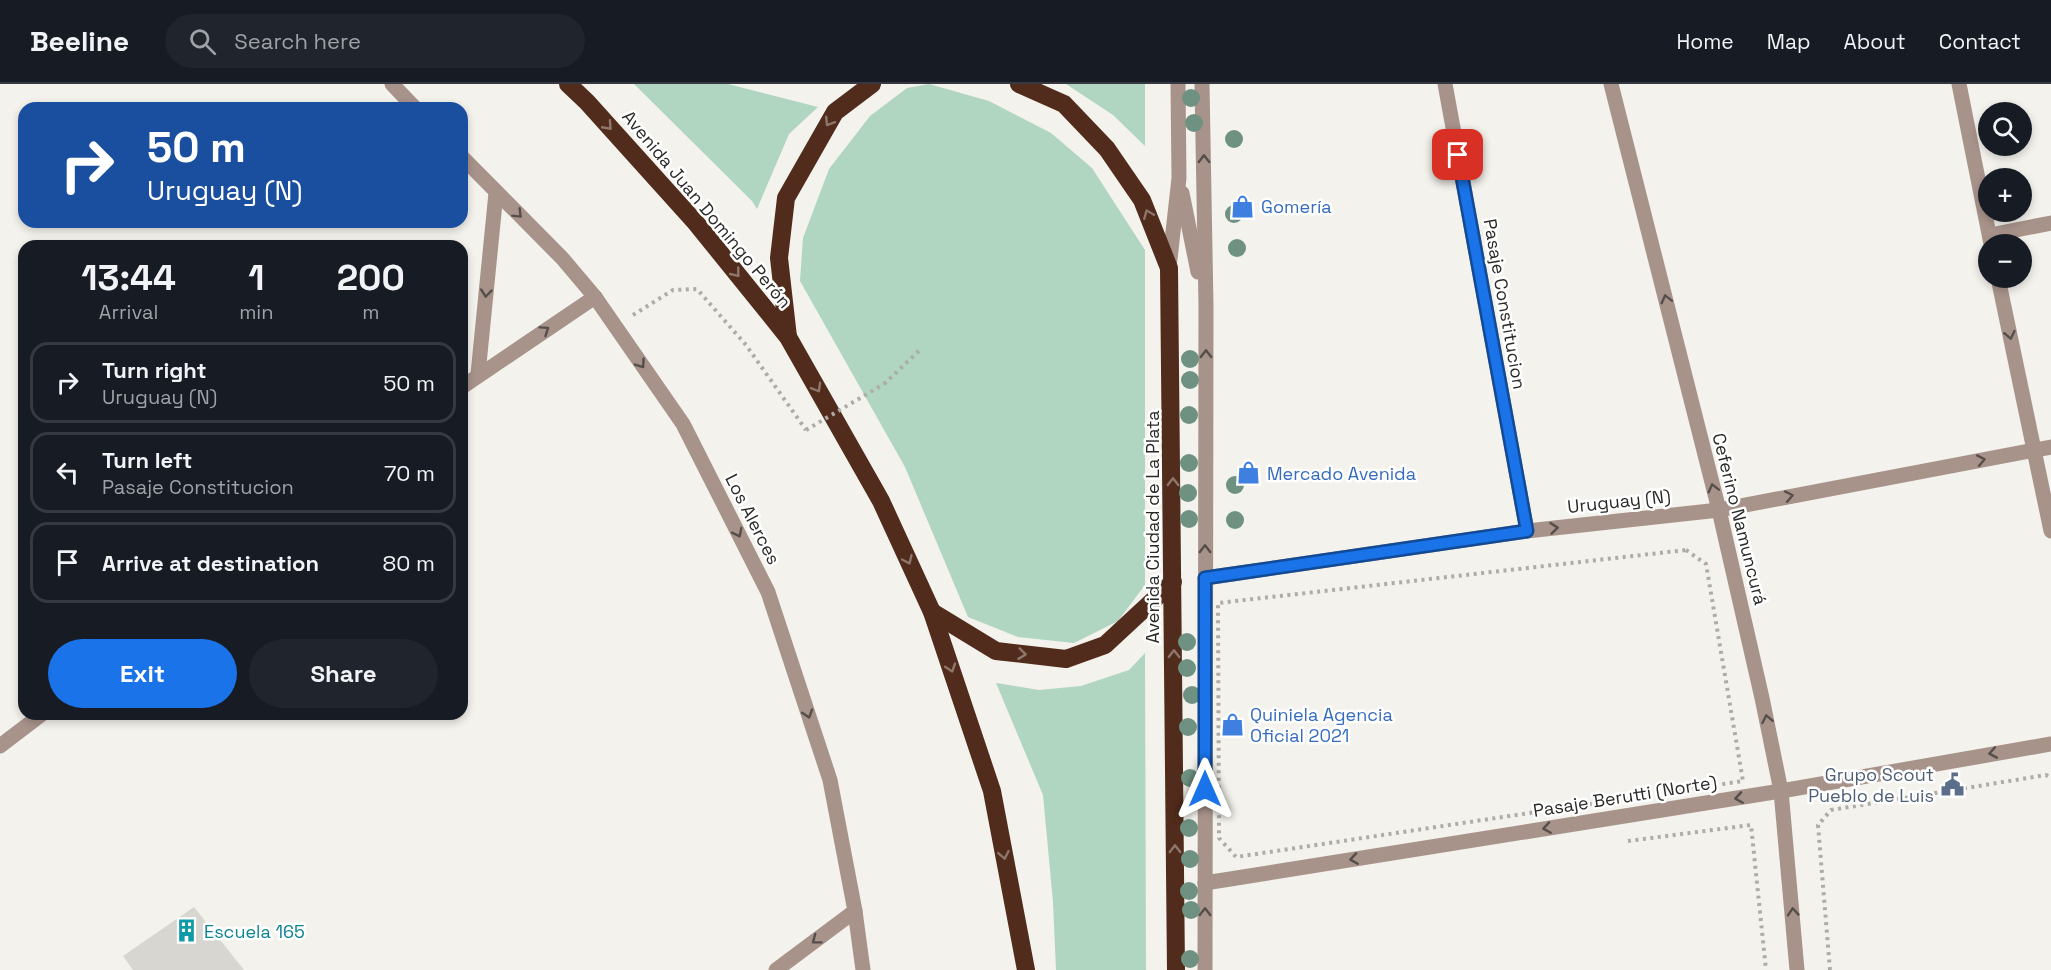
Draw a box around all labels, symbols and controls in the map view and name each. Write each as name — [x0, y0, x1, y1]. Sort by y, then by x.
search box — [165, 14, 585, 68]
text: Beeline — [30, 23, 129, 59]
icon: search — [186, 25, 219, 58]
text: Search here — [234, 27, 361, 55]
text: Home — [1676, 28, 1734, 55]
text: Map — [1767, 28, 1811, 55]
text: About — [1844, 28, 1906, 55]
text: Contact — [1939, 28, 2021, 55]
map controls — [1978, 102, 2032, 288]
button: search — [1978, 102, 2032, 156]
street label: Avenida Juan Domingo Perón — [617, 105, 797, 313]
one-way arrow — [824, 116, 836, 126]
one-way arrow — [601, 118, 612, 129]
text: 50 m — [147, 121, 246, 174]
icon: right — [48, 126, 126, 204]
pin — [1432, 129, 1483, 180]
icon: arrive — [1441, 138, 1474, 171]
one-way arrow — [1197, 154, 1210, 163]
button: + — [1978, 168, 2032, 222]
text: Uruguay (N) — [147, 173, 303, 208]
shop icon: Gomería — [1230, 193, 1256, 219]
place label: Gomería — [1261, 195, 1332, 218]
one-way arrow — [510, 206, 521, 217]
one-way arrow — [1143, 209, 1155, 220]
street label: Pasaje Constitucion — [1479, 217, 1531, 391]
button: − — [1978, 234, 2032, 288]
text: 13:44 — [81, 255, 176, 301]
text: 1 — [248, 255, 264, 301]
text: 200 — [337, 255, 405, 301]
one-way arrow — [729, 266, 740, 277]
one-way arrow — [480, 288, 493, 297]
one-way arrow — [1660, 294, 1673, 304]
text: Arrival — [99, 299, 158, 325]
text: min — [239, 299, 274, 325]
text: m — [362, 299, 379, 325]
one-way arrow — [538, 327, 549, 338]
one-way arrow — [2003, 329, 2016, 339]
one-way arrow — [1200, 349, 1212, 358]
text: Turn right — [102, 356, 207, 384]
one-way arrow — [634, 357, 645, 368]
icon: right — [51, 366, 84, 399]
text: 50 m — [383, 369, 435, 397]
one-way arrow — [809, 382, 821, 392]
text: Uruguay (N) — [102, 384, 217, 410]
street label: Avenida Ciudad de La Plata — [1141, 410, 1164, 644]
street label: Ceferino Namuncurá — [1708, 431, 1772, 607]
text: Turn left — [102, 446, 192, 474]
one-way arrow — [1975, 454, 1985, 467]
icon: left — [51, 456, 84, 489]
text: 70 m — [384, 459, 435, 487]
shop icon: Mercado Avenida — [1236, 460, 1262, 486]
place label: Mercado Avenida — [1267, 462, 1416, 485]
street label: Los Alerces — [720, 470, 786, 568]
text: Pasaje Constitucion — [102, 474, 294, 500]
one-way arrow — [1167, 477, 1179, 486]
one-way arrow — [1708, 483, 1721, 493]
street label: Uruguay (N) — [1566, 484, 1672, 518]
one-way arrow — [1784, 491, 1794, 503]
one-way arrow — [1550, 523, 1559, 535]
one-way arrow — [731, 526, 742, 537]
one-way arrow — [1199, 544, 1211, 553]
icon: arrive — [51, 546, 84, 579]
text: Arrive at destination — [102, 549, 319, 577]
text: 80 m — [383, 549, 435, 577]
one-way arrow — [901, 554, 913, 565]
button: Exit — [48, 639, 237, 708]
button: Share — [249, 639, 438, 708]
one-way arrow — [1017, 647, 1026, 660]
one-way arrow — [1168, 649, 1180, 658]
one-way arrow — [943, 662, 956, 673]
place label: Quiniela Agencia Oficial 2021 — [1250, 703, 1393, 747]
one-way arrow — [801, 708, 814, 719]
shop icon: Quiniela Agencia Oficial 2021 — [1219, 711, 1245, 737]
one-way arrow — [1761, 714, 1774, 724]
one-way arrow — [1989, 747, 1998, 759]
position arrow — [1173, 757, 1237, 821]
place label: Grupo Scout Pueblo de Luis — [1808, 763, 1934, 807]
street label: Pasaje Berutti (Norte) — [1532, 770, 1718, 822]
public building icon: Grupo Scout Pueblo de Luis — [1939, 771, 1965, 797]
one-way arrow — [1735, 791, 1745, 804]
one-way arrow — [1542, 822, 1551, 834]
one-way arrow — [1169, 844, 1181, 853]
one-way arrow — [997, 850, 1010, 860]
one-way arrow — [1349, 852, 1359, 865]
one-way arrow — [1199, 907, 1211, 916]
one-way arrow — [1786, 907, 1799, 916]
building icon: Escuela 165 — [173, 918, 199, 944]
place label: Escuela 165 — [204, 920, 305, 943]
one-way arrow — [811, 933, 822, 944]

